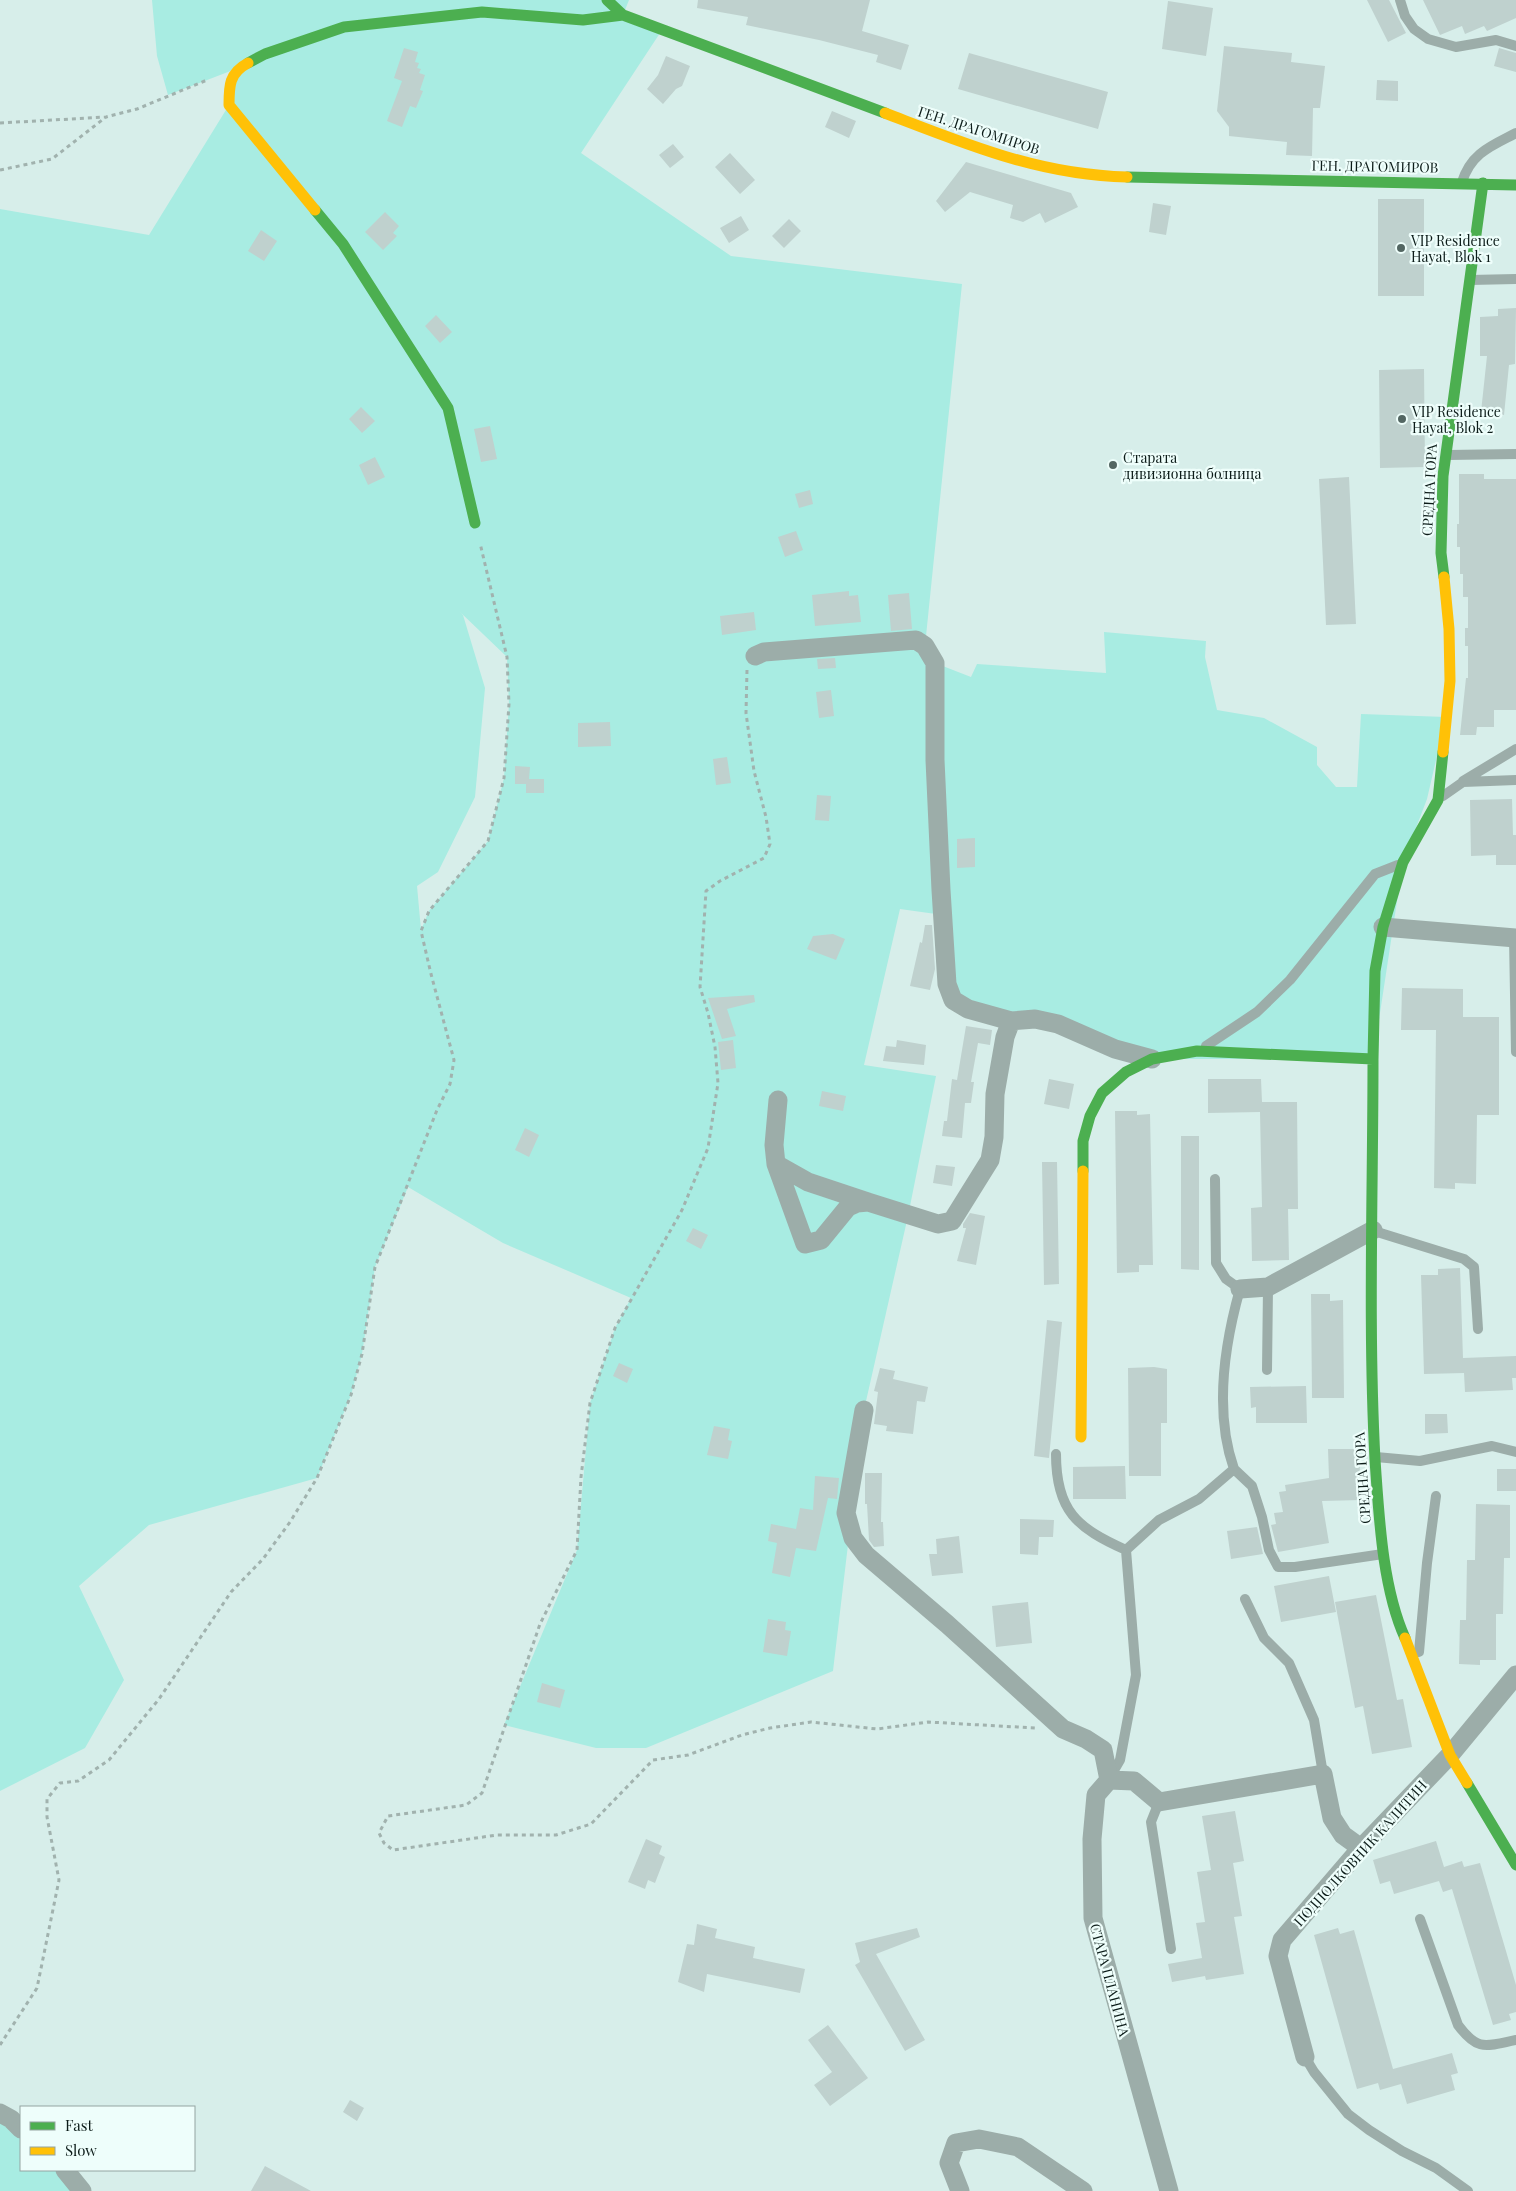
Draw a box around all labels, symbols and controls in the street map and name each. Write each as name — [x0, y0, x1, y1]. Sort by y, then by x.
street label: ГЕН. ДРАГОМИРОВ — [916, 101, 1042, 159]
street label: ГЕН. ДРАГОМИРОВ — [1312, 155, 1439, 177]
place label: VIP Residence Hayat, Blok 1 — [1410, 231, 1500, 266]
marker: VIP Residence Hayat, Blok 1 — [1395, 242, 1407, 254]
place label: VIP Residence Hayat, Blok 2 — [1411, 402, 1501, 437]
marker: VIP Residence Hayat, Blok 2 — [1396, 413, 1408, 425]
street label: СРЕДНА ГОРА — [1417, 443, 1441, 537]
place label: Старата дивизионна болница — [1123, 448, 1261, 483]
marker: Старата дивизионна болница — [1107, 459, 1119, 471]
street label: СРЕДНА ГОРА — [1349, 1431, 1375, 1525]
street label: ПОДПОЛКОВНИК КАЛИТИН — [1289, 1775, 1431, 1930]
street label: СТАРА ПЛАНИНА — [1086, 1921, 1134, 2039]
legend — [20, 2106, 195, 2171]
text: Fast — [65, 2115, 94, 2135]
text: Slow — [65, 2140, 97, 2160]

